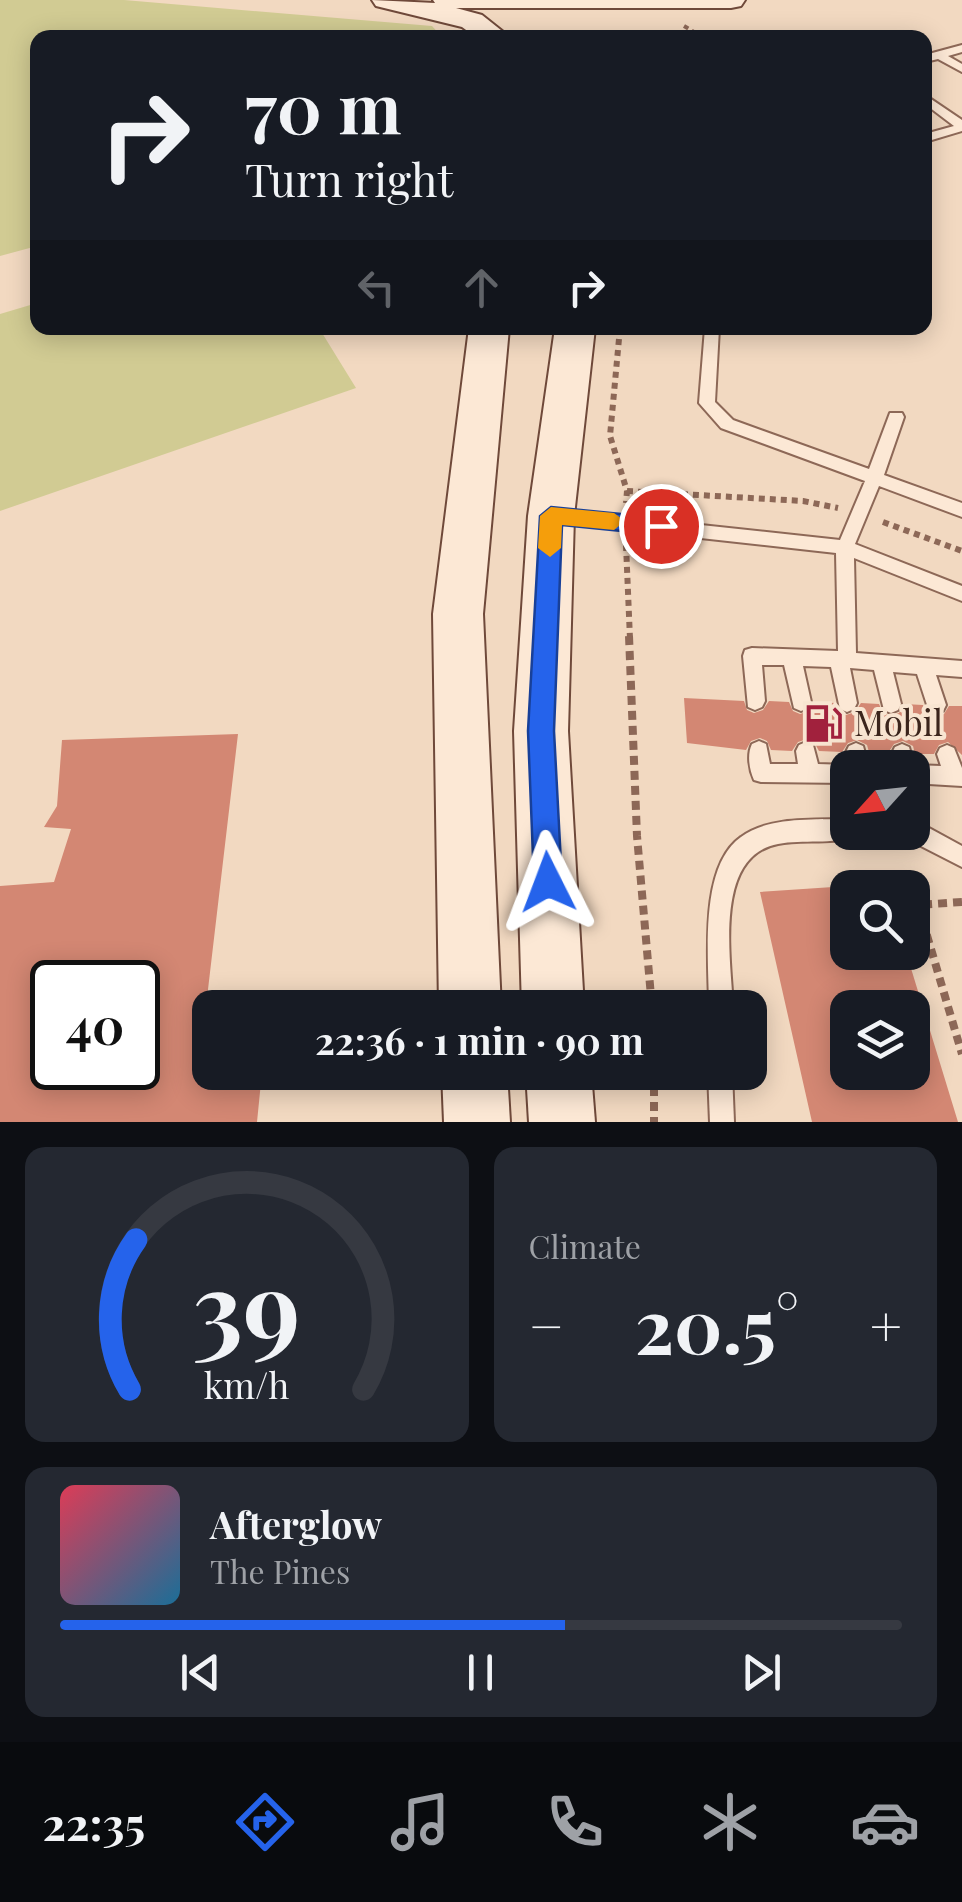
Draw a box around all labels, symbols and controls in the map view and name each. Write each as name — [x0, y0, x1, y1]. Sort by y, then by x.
text: 70 m — [245, 58, 402, 152]
icon: right — [80, 70, 210, 200]
text: Turn right — [245, 148, 453, 208]
icon: left — [349, 260, 404, 315]
icon: ahead — [454, 260, 509, 315]
icon: right — [559, 260, 614, 315]
pin — [619, 484, 704, 569]
icon: arrive — [634, 499, 689, 554]
place label: Mobil — [854, 698, 943, 745]
fuel station icon: Mobil — [803, 703, 845, 745]
north arrow — [830, 750, 930, 850]
map controls — [830, 750, 930, 1090]
position arrow — [496, 830, 600, 934]
button: search — [830, 870, 930, 970]
speed limit sign: 40 — [30, 960, 160, 1090]
button: layers — [830, 990, 930, 1090]
text: 22:36 · 1 min · 90 m — [315, 1014, 644, 1065]
text: Climate — [529, 1224, 641, 1267]
text: 39 — [193, 1234, 301, 1373]
text: 20.5° — [635, 1273, 799, 1373]
text: − — [529, 1287, 564, 1361]
text: + — [870, 1287, 902, 1361]
text: km/h — [204, 1360, 290, 1408]
text: Afterglow — [210, 1498, 382, 1549]
text: The Pines — [210, 1549, 350, 1592]
icon: previous — [173, 1645, 228, 1700]
icon: pause — [453, 1645, 508, 1700]
icon: next — [734, 1645, 789, 1700]
icon: directions — [230, 1787, 300, 1857]
icon: music — [385, 1787, 455, 1857]
icon: phone — [540, 1787, 610, 1857]
icon: climate — [695, 1787, 765, 1857]
icon: car — [850, 1787, 920, 1857]
text: 22:35 — [42, 1792, 145, 1852]

